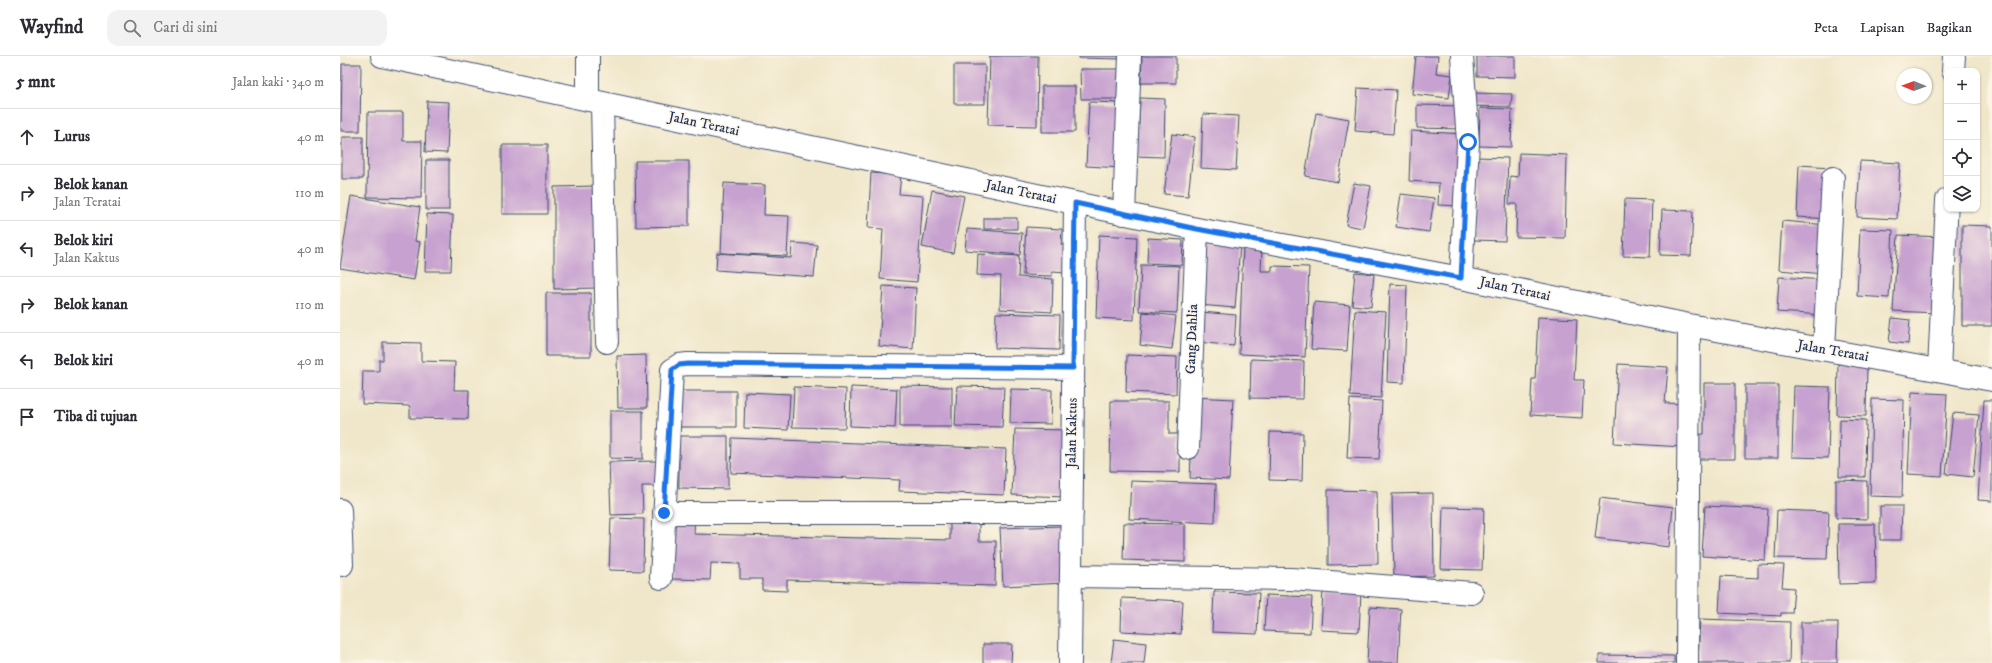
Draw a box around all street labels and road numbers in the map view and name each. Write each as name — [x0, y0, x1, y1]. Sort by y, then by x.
street label: Jalan Teratai — [665, 107, 741, 140]
street label: Jalan Teratai — [982, 175, 1058, 208]
street label: Jalan Teratai — [1476, 272, 1552, 305]
street label: Gang Dahlia — [1182, 303, 1202, 374]
street label: Jalan Teratai — [1794, 336, 1870, 366]
street label: Jalan Kaktus — [1062, 397, 1082, 470]

